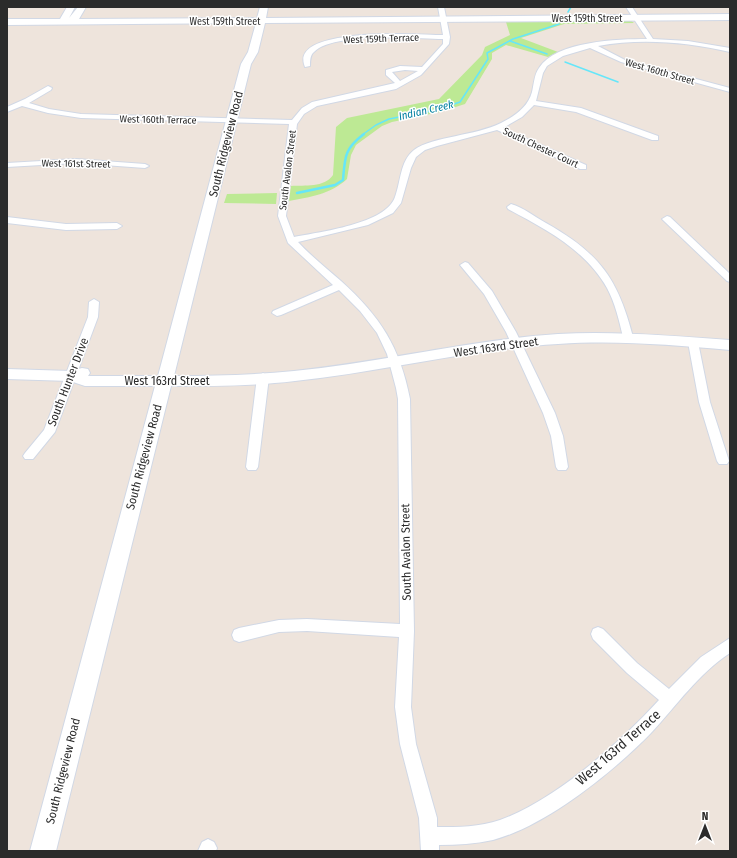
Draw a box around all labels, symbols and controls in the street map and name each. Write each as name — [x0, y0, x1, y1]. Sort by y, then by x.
street label: West 159th Street — [552, 13, 623, 25]
street label: West 159th Street — [190, 16, 261, 28]
street label: West 159th Terrace — [343, 32, 419, 46]
street label: West 160th Street — [624, 56, 697, 88]
street label: South Ridgeview Road — [206, 90, 246, 198]
water label: Indian Creek — [397, 98, 455, 123]
street label: West 160th Terrace — [119, 113, 197, 127]
street label: South Chester Court — [501, 125, 581, 171]
street label: South Avalon Street — [277, 129, 299, 211]
street label: West 161st Street — [41, 157, 111, 171]
street label: West 163rd Street — [453, 334, 539, 360]
street label: South Hunter Drive — [45, 336, 91, 428]
street label: West 163rd Street — [124, 374, 210, 388]
street label: South Ridgeview Road — [123, 403, 165, 511]
street label: South Avalon Street — [398, 503, 414, 601]
street label: West 163rd Terrace — [573, 706, 664, 789]
street label: South Ridgeview Road — [43, 717, 83, 825]
north arrow — [685, 806, 725, 846]
text: N — [702, 810, 708, 823]

